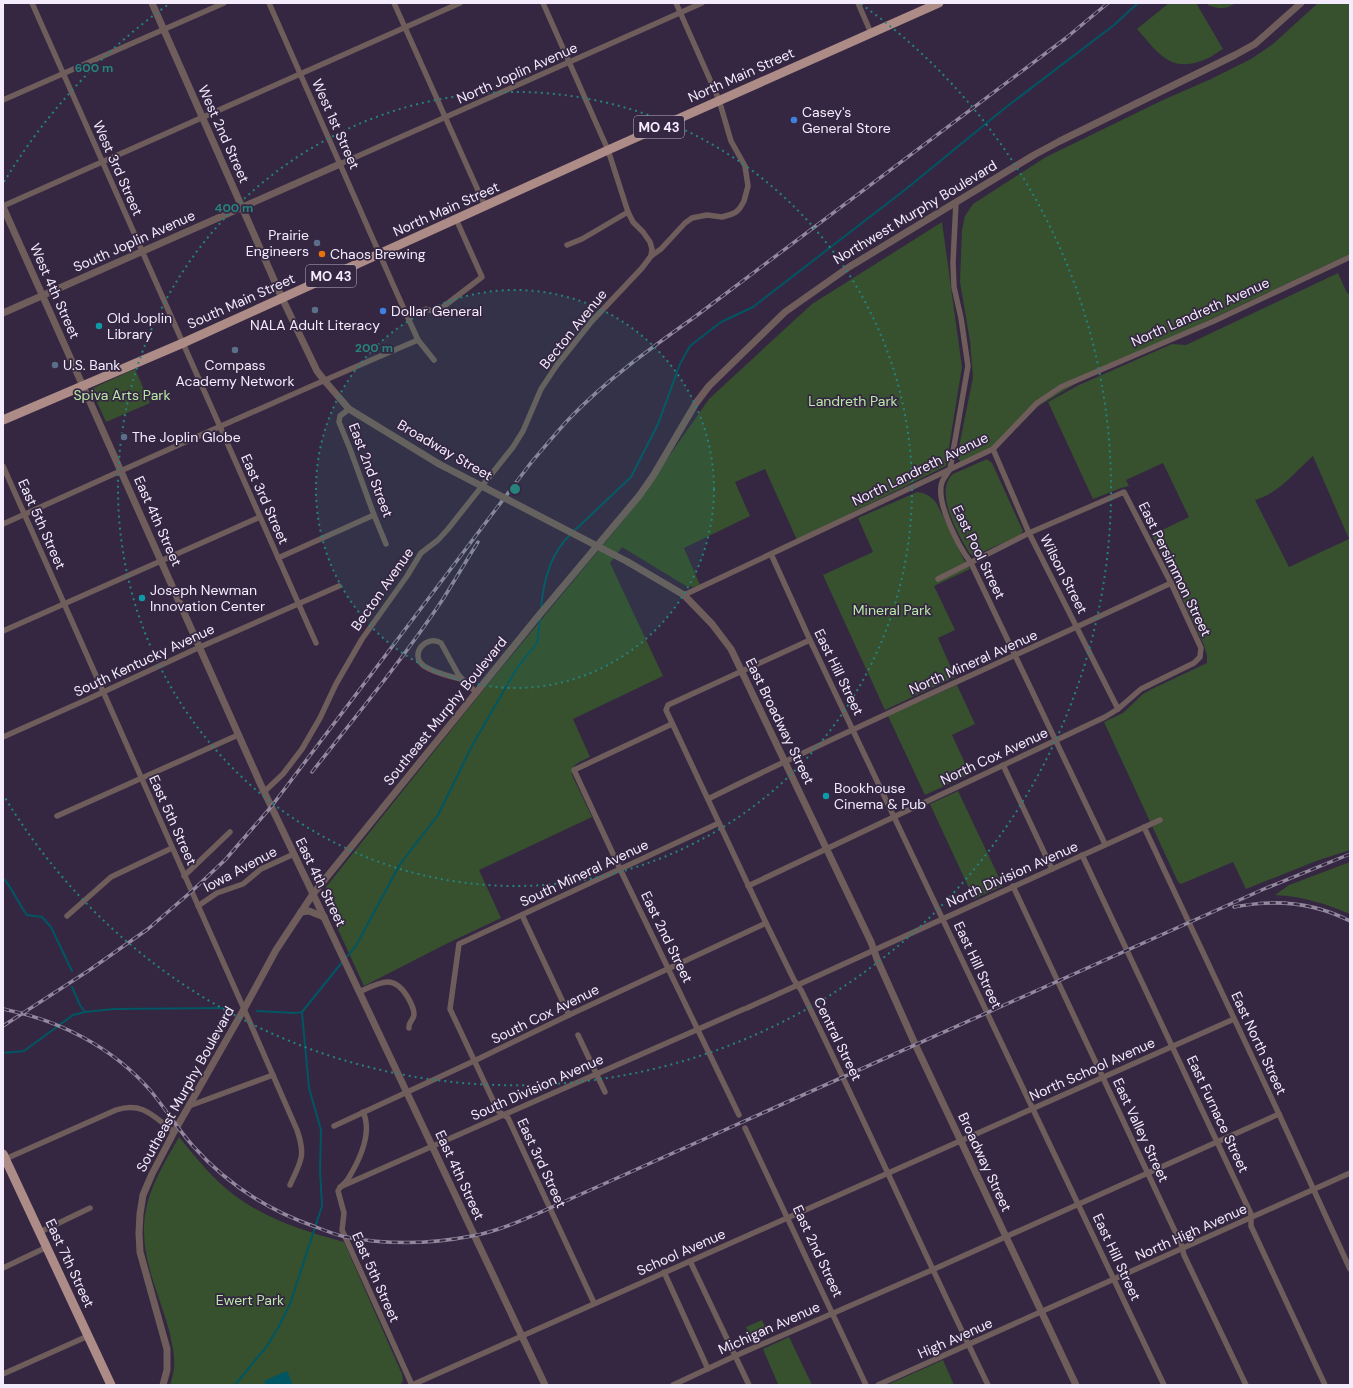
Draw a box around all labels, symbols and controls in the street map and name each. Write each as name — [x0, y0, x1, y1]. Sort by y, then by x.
street label: North Joplin Avenue — [454, 38, 580, 108]
street label: North Main Street — [685, 43, 797, 107]
text: 600 m — [75, 60, 113, 76]
street label: West 1st Street — [308, 76, 364, 172]
street label: West 2nd Street — [194, 82, 254, 186]
place label: Casey's General Store — [802, 103, 891, 137]
marker: Casey's General Store — [789, 115, 799, 125]
road number: MO 43 — [634, 116, 684, 138]
street label: West 3rd Street — [89, 118, 147, 218]
street label: Northwest Murphy Boulevard — [830, 156, 1000, 268]
street label: North Main Street — [390, 177, 502, 241]
text: 400 m — [215, 200, 253, 216]
street label: South Joplin Avenue — [70, 206, 198, 276]
place label: Prairie Engineers — [246, 226, 309, 260]
marker: Prairie Engineers — [312, 238, 322, 248]
street label: West 4th Street — [26, 241, 84, 341]
place label: Chaos Brewing — [330, 245, 426, 263]
marker: Chaos Brewing — [317, 249, 327, 259]
road number: MO 43 — [306, 265, 356, 287]
street label: South Main Street — [184, 269, 298, 333]
street label: North Landreth Avenue — [1128, 273, 1272, 351]
street label: Becton Avenue — [535, 286, 611, 372]
place label: Dollar General — [391, 302, 482, 320]
marker: NALA Adult Literacy — [310, 305, 320, 315]
marker: Dollar General — [378, 306, 388, 316]
place label: Old Joplin Library — [107, 309, 172, 343]
place label: NALA Adult Literacy — [250, 316, 380, 334]
marker: Old Joplin Library — [94, 321, 104, 331]
text: 200 m — [355, 340, 393, 356]
marker: Compass Academy Network — [230, 345, 240, 355]
place label: U.S. Bank — [63, 356, 120, 374]
place label: Compass Academy Network — [176, 356, 294, 390]
marker: U.S. Bank — [50, 360, 60, 370]
park label: Spiva Arts Park — [74, 386, 170, 404]
park label: Landreth Park — [808, 392, 898, 410]
street label: Broadway Street — [394, 415, 496, 485]
street label: East 2nd Street — [345, 420, 397, 520]
place label: The Joplin Globe — [132, 428, 241, 446]
street label: North Landreth Avenue — [849, 428, 991, 510]
marker: The Joplin Globe — [119, 432, 129, 442]
street label: East 3rd Street — [237, 451, 293, 547]
street label: East 4th Street — [130, 473, 186, 569]
street label: East 5th Street — [14, 476, 70, 572]
centre of rings — [508, 482, 522, 496]
street label: East Persimmon Street — [1135, 499, 1215, 639]
street label: East Pool Street — [948, 502, 1010, 602]
street label: Wilson Street — [1036, 531, 1092, 617]
street label: Becton Avenue — [347, 544, 417, 634]
place label: Joseph Newman Innovation Center — [150, 581, 265, 615]
marker: Joseph Newman Innovation Center — [137, 593, 147, 603]
park label: Mineral Park — [853, 601, 931, 619]
street label: South Kentucky Avenue — [71, 619, 217, 701]
street label: East Hill Street — [810, 626, 868, 718]
street label: North Mineral Avenue — [906, 626, 1040, 698]
street label: Southeast Murphy Boulevard — [379, 633, 511, 789]
street label: East Broadway Street — [742, 655, 818, 787]
street label: North Cox Avenue — [937, 723, 1051, 789]
street label: East 5th Street — [145, 772, 201, 868]
place label: Bookhouse Cinema & Pub — [834, 779, 926, 813]
marker: Bookhouse Cinema & Pub — [821, 791, 831, 801]
street label: East 4th Street — [292, 835, 350, 929]
street label: South Mineral Avenue — [517, 835, 651, 911]
street label: North Division Avenue — [943, 837, 1081, 911]
street label: Iowa Avenue — [200, 842, 280, 896]
street label: East 2nd Street — [637, 888, 697, 986]
street label: East Hill Street — [950, 919, 1006, 1011]
street label: South Cox Avenue — [488, 980, 602, 1048]
street label: East North Street — [1227, 989, 1291, 1097]
street label: Central Street — [810, 994, 866, 1084]
street label: Southeast Murphy Boulevard — [132, 1003, 238, 1175]
street label: North School Avenue — [1026, 1033, 1158, 1105]
street label: South Division Avenue — [468, 1050, 606, 1124]
street label: East Furnace Street — [1183, 1053, 1253, 1175]
street label: East Valley Street — [1109, 1075, 1173, 1185]
street label: Broadway Street — [954, 1110, 1016, 1214]
street label: East 3rd Street — [513, 1115, 571, 1211]
street label: East 4th Street — [431, 1127, 489, 1223]
street label: North High Avenue — [1132, 1199, 1250, 1265]
street label: East 2nd Street — [789, 1202, 847, 1300]
street label: East Hill Street — [1089, 1211, 1145, 1303]
street label: East 7th Street — [42, 1216, 98, 1310]
street label: School Avenue — [634, 1224, 728, 1280]
street label: East 5th Street — [348, 1229, 404, 1325]
park label: Ewert Park — [216, 1291, 284, 1309]
street label: Michigan Avenue — [715, 1298, 823, 1358]
street label: High Avenue — [915, 1313, 995, 1363]

